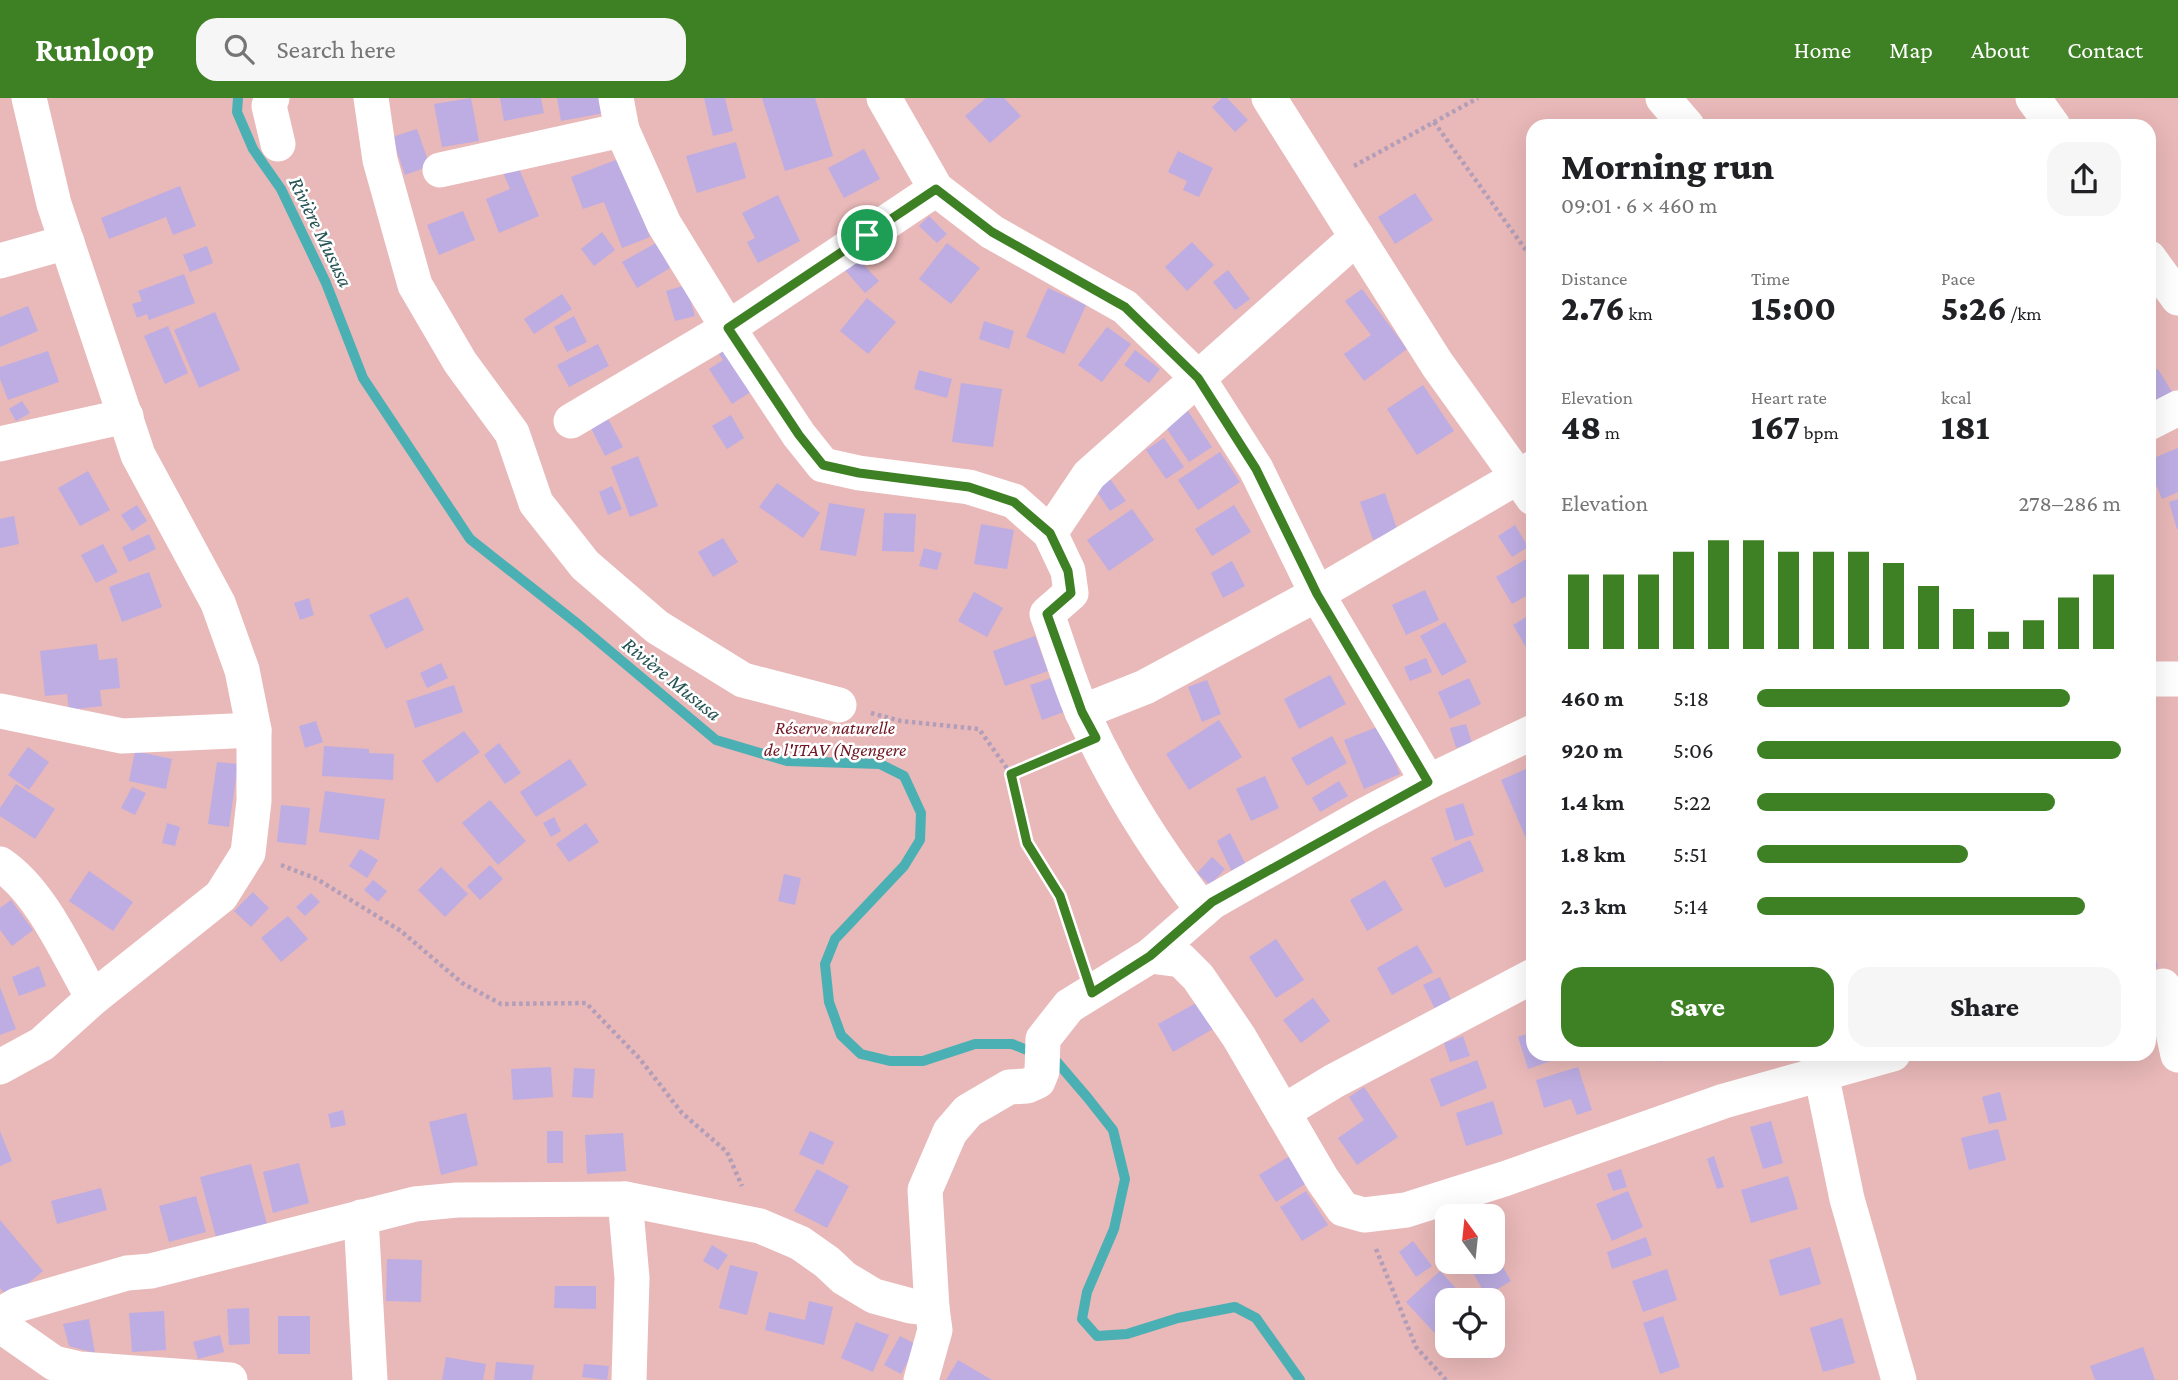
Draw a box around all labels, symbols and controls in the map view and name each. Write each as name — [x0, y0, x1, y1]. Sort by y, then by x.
search box — [196, 18, 686, 81]
icon: search — [220, 30, 258, 68]
text: Runloop — [35, 31, 154, 68]
text: Search here — [276, 35, 396, 64]
text: Home — [1794, 36, 1851, 63]
text: Map — [1889, 36, 1933, 63]
text: About — [1971, 36, 2029, 63]
text: Contact — [2067, 36, 2143, 63]
button: share — [2047, 142, 2121, 216]
text: Morning run — [1561, 145, 1774, 187]
water label: Rivière Mususa — [284, 173, 358, 291]
text: 09:01 · 6 × 460 m — [1561, 192, 1717, 218]
pin — [837, 205, 897, 265]
icon: arrive — [848, 216, 886, 254]
text: Distance — [1561, 268, 1627, 289]
text: Time — [1751, 268, 1790, 289]
text: Pace — [1941, 268, 1975, 289]
text: 2.76 — [1561, 289, 1625, 328]
text: 15:00 — [1751, 289, 1836, 328]
text: 5:26 — [1941, 289, 2007, 328]
text: km — [1625, 303, 1653, 324]
text: /km — [2007, 303, 2042, 324]
text: Elevation — [1561, 387, 1633, 408]
text: Heart rate — [1751, 387, 1827, 408]
text: kcal — [1941, 387, 1972, 408]
text: 48 — [1561, 408, 1601, 447]
text: 167 — [1751, 408, 1800, 447]
text: 181 — [1941, 408, 1989, 447]
text: m — [1601, 422, 1620, 443]
text: bpm — [1800, 422, 1839, 443]
text: Elevation — [1561, 490, 1648, 516]
text: 278–286 m — [2018, 490, 2121, 516]
water label: Rivière Mususa — [618, 632, 726, 726]
text: 460 m — [1561, 685, 1624, 711]
text: 5:18 — [1673, 685, 1709, 711]
park label: Réserve naturelle de l'ITAV (Ngengere — [764, 717, 906, 761]
text: 920 m — [1561, 737, 1623, 763]
text: 5:06 — [1673, 737, 1714, 763]
text: 1.4 km — [1561, 789, 1624, 815]
text: 5:22 — [1673, 789, 1711, 815]
text: 1.8 km — [1561, 841, 1626, 867]
text: 5:51 — [1673, 841, 1707, 867]
text: 2.3 km — [1561, 893, 1627, 919]
text: 5:14 — [1673, 893, 1709, 919]
button: Save — [1561, 967, 1834, 1047]
button: Share — [1848, 967, 2121, 1047]
north arrow — [1435, 1204, 1505, 1274]
map controls — [1435, 1204, 1505, 1358]
button: locate — [1435, 1288, 1505, 1358]

